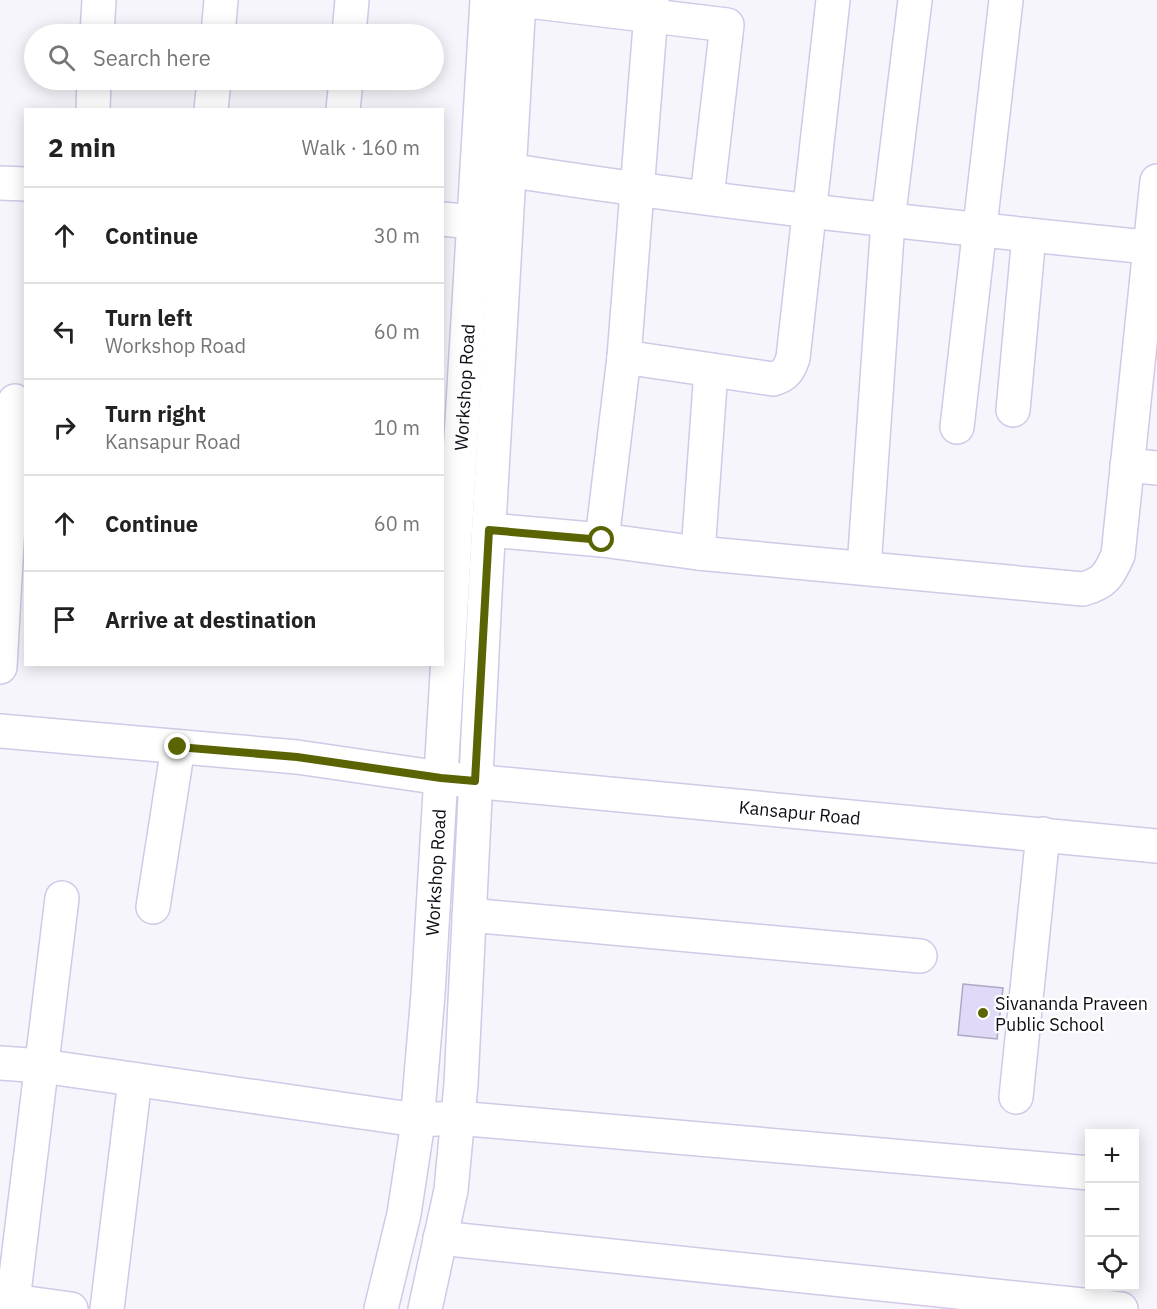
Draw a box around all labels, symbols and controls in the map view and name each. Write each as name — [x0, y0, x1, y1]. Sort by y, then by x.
search box — [24, 24, 444, 90]
icon: search — [45, 41, 78, 74]
text: Search here — [93, 43, 211, 72]
text: 2 min — [48, 130, 116, 164]
text: Walk · 160 m — [302, 134, 420, 161]
icon: ahead — [48, 219, 81, 252]
text: Continue — [105, 221, 198, 250]
text: 30 m — [374, 222, 420, 249]
text: Turn left — [105, 303, 193, 332]
icon: left — [48, 315, 81, 348]
text: 60 m — [374, 318, 420, 345]
street label: Workshop Road — [449, 323, 479, 451]
text: Workshop Road — [105, 332, 246, 359]
text: Turn right — [105, 399, 206, 428]
icon: right — [48, 411, 81, 444]
text: 10 m — [374, 414, 420, 441]
text: Kansapur Road — [105, 428, 241, 455]
icon: ahead — [48, 507, 81, 540]
text: Continue — [105, 509, 198, 538]
text: 60 m — [374, 510, 420, 537]
route start — [588, 526, 614, 552]
icon: arrive — [48, 603, 81, 636]
text: Arrive at destination — [105, 605, 316, 634]
route end — [164, 733, 190, 759]
street label: Kansapur Road — [738, 795, 862, 829]
street label: Workshop Road — [420, 808, 450, 936]
place label: Sivananda Praveen Public School — [995, 992, 1148, 1036]
marker: Sivananda Praveen Public School — [976, 1006, 990, 1020]
map controls — [1085, 1129, 1139, 1291]
button: + — [1085, 1129, 1139, 1183]
button: − — [1085, 1183, 1139, 1237]
button: locate — [1085, 1237, 1139, 1291]

